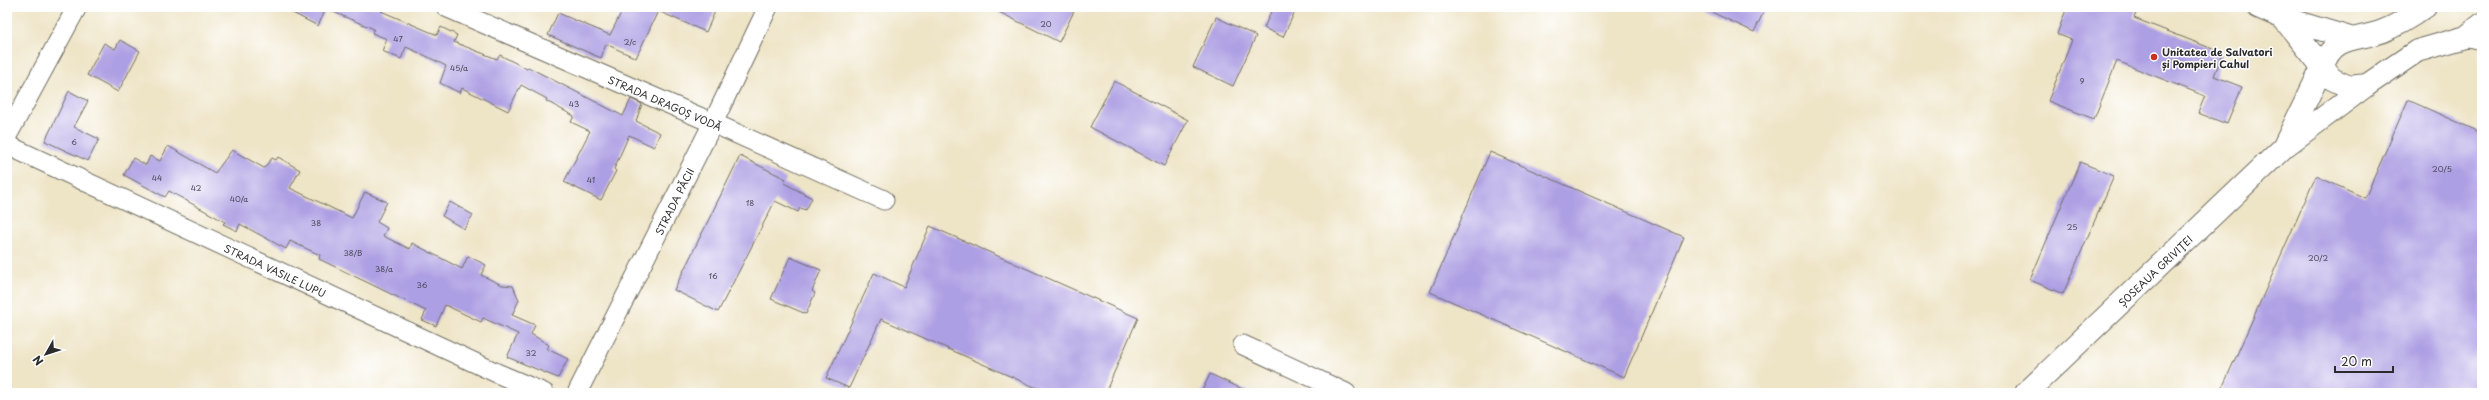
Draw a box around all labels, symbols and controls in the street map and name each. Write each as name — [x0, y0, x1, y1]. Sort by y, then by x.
house number: 20 — [1040, 18, 1052, 30]
house number: 47 — [393, 33, 403, 45]
house number: 2/c — [624, 36, 636, 48]
place label: Unitatea de Salvatori și Pompieri Cahul — [2162, 44, 2272, 71]
marker: Unitatea de Salvatori și Pompieri Cahul — [2149, 52, 2159, 62]
house number: 45/a — [450, 62, 468, 74]
street label: STRADA DRAGOȘ VODĂ — [606, 71, 724, 134]
house number: 9 — [2080, 75, 2085, 87]
house number: 43 — [569, 98, 579, 110]
house number: 6 — [71, 136, 77, 148]
house number: 20/5 — [2432, 163, 2452, 175]
street label: STRADA PĂCII — [650, 165, 697, 237]
house number: 44 — [152, 172, 162, 184]
house number: 41 — [587, 174, 595, 186]
house number: 42 — [191, 182, 202, 194]
house number: 40/a — [230, 193, 248, 205]
house number: 18 — [746, 197, 754, 209]
house number: 38 — [311, 217, 321, 229]
house number: 25 — [2067, 221, 2077, 233]
street label: ȘOSEAUA GRIVIŢEI — [2114, 231, 2195, 309]
street label: STRADA VASILE LUPU — [222, 240, 329, 300]
house number: 38/B — [344, 247, 362, 259]
house number: 20/2 — [2308, 252, 2328, 264]
house number: 38/a — [375, 263, 393, 275]
house number: 16 — [708, 270, 718, 282]
house number: 36 — [417, 279, 428, 291]
north arrow — [26, 334, 66, 374]
house number: 32 — [526, 347, 537, 359]
scale bar — [2335, 348, 2393, 374]
text: N — [28, 352, 47, 369]
text: 20 m — [2341, 352, 2372, 370]

